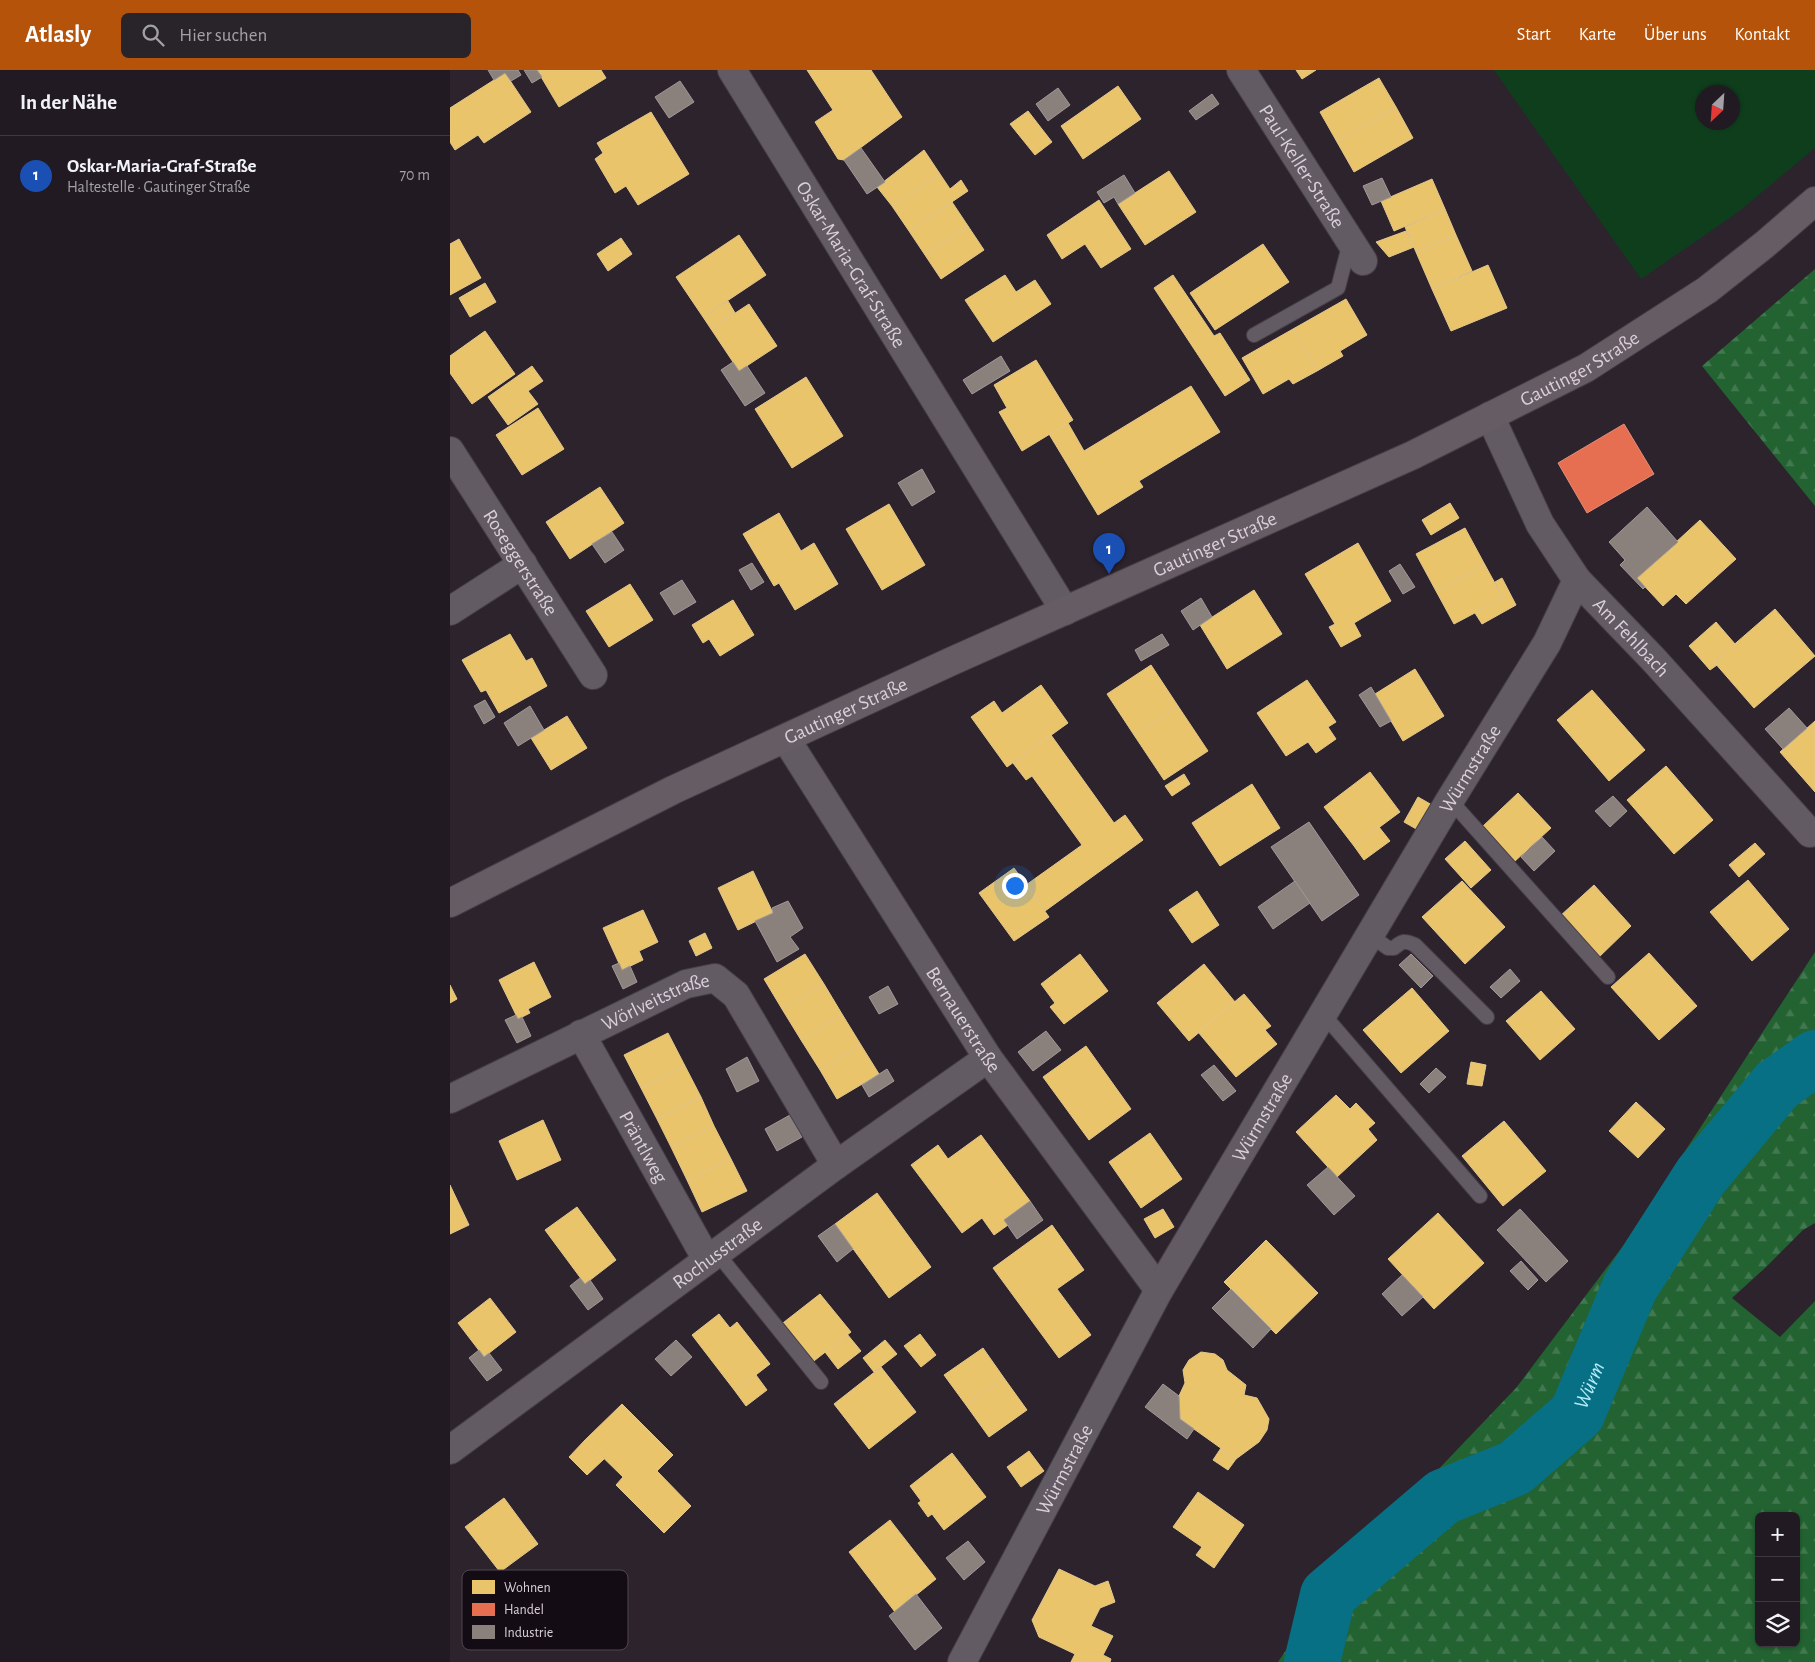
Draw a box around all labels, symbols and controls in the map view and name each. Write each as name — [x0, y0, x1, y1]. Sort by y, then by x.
search box — [121, 13, 471, 58]
icon: search — [139, 21, 167, 49]
text: Atlasly — [25, 23, 91, 47]
text: Hier suchen — [179, 26, 267, 45]
text: Start — [1517, 26, 1551, 44]
text: Karte — [1579, 26, 1616, 44]
text: Über uns — [1644, 26, 1707, 44]
text: Kontakt — [1735, 26, 1790, 44]
north arrow — [1695, 85, 1740, 130]
text: In der Nähe — [20, 92, 117, 113]
street label: Paul-Keller-Straße — [1255, 101, 1348, 232]
text: Oskar-Maria-Graf-Straße — [67, 157, 257, 176]
text: 1 — [33, 167, 39, 183]
text: 70 m — [399, 167, 430, 183]
street label: Oskar-Maria-Graf-Straße — [792, 178, 909, 351]
text: Haltestelle · Gautinger Straße — [67, 179, 250, 195]
street label: Gautinger Straße — [1517, 328, 1643, 410]
street label: Roseggerstraße — [479, 506, 561, 619]
street label: Gautinger Straße — [1150, 508, 1280, 581]
pin: 1 — [1093, 533, 1125, 574]
street label: Am Fehlbach — [1589, 594, 1673, 681]
street label: Gautinger Straße — [781, 674, 911, 748]
street label: Würmstraße — [1436, 722, 1505, 816]
your location — [1002, 873, 1028, 899]
street label: Bernauerstraße — [922, 963, 1004, 1077]
street label: Wörlveitstraße — [599, 970, 711, 1034]
street label: Würmstraße — [1229, 1070, 1296, 1165]
street label: Präntlweg — [615, 1108, 671, 1187]
street label: Rochusstraße — [669, 1214, 766, 1293]
water label: Würm — [1570, 1359, 1609, 1412]
street label: Würmstraße — [1033, 1421, 1097, 1518]
map controls — [1755, 1512, 1800, 1647]
button: + — [1755, 1512, 1800, 1557]
button: − — [1755, 1557, 1800, 1602]
legend — [462, 1570, 628, 1650]
text: Wohnen — [504, 1581, 551, 1595]
button: layers — [1755, 1602, 1800, 1647]
text: Handel — [504, 1603, 544, 1617]
text: Industrie — [504, 1626, 553, 1640]

